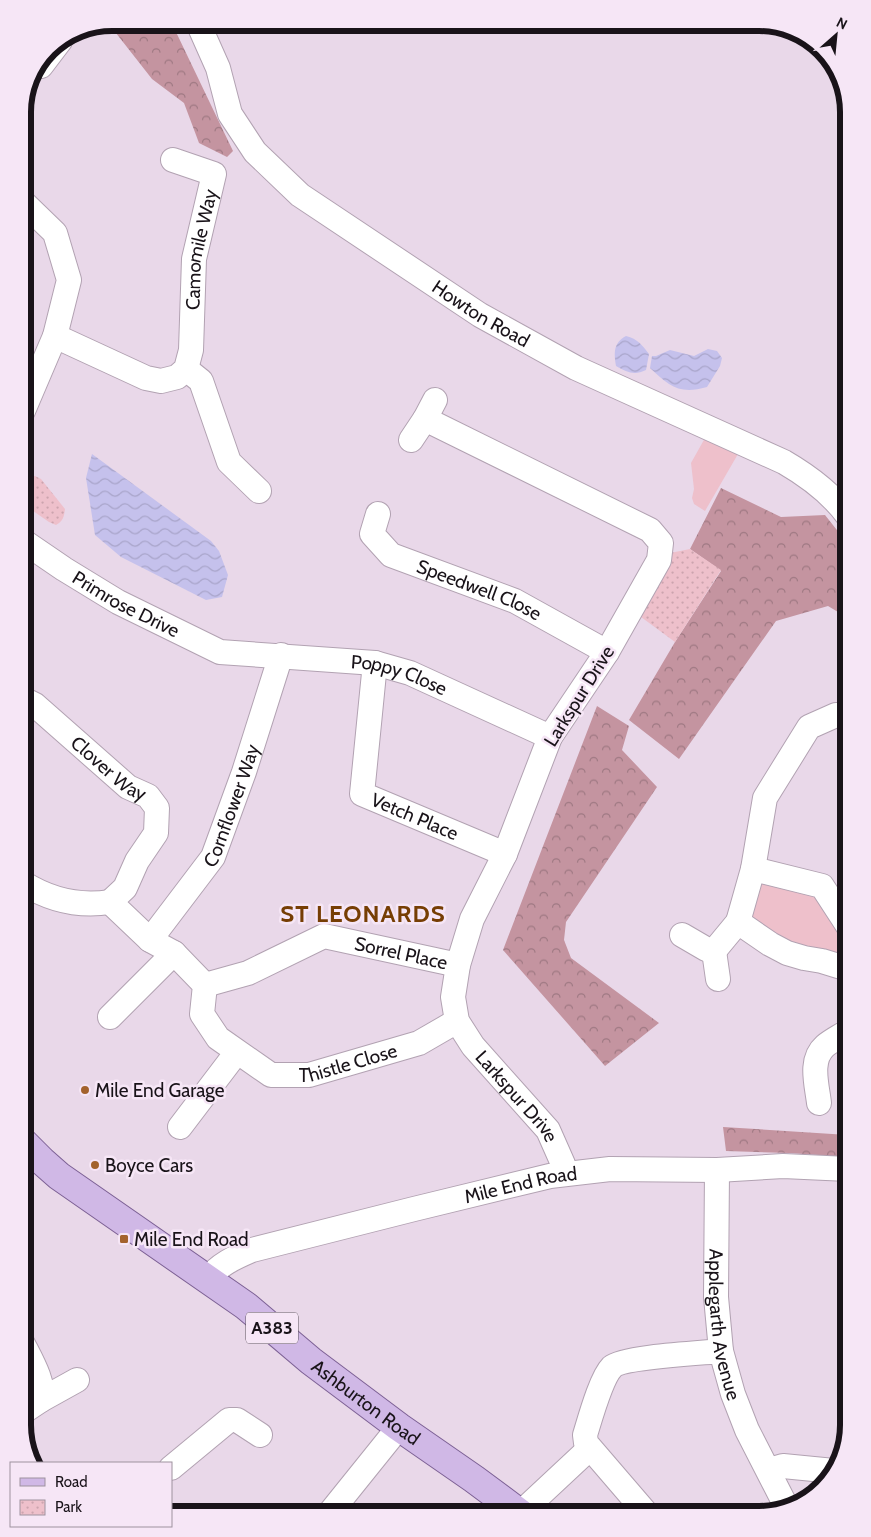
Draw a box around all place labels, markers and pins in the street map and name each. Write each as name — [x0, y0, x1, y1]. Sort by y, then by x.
place label: Mile End Garage — [95, 1079, 225, 1102]
marker: Mile End Garage — [79, 1084, 91, 1096]
place label: Boyce Cars — [105, 1154, 193, 1177]
marker: Boyce Cars — [89, 1159, 101, 1171]
place label: Mile End Road — [134, 1228, 249, 1251]
marker: Mile End Road — [118, 1233, 130, 1245]

